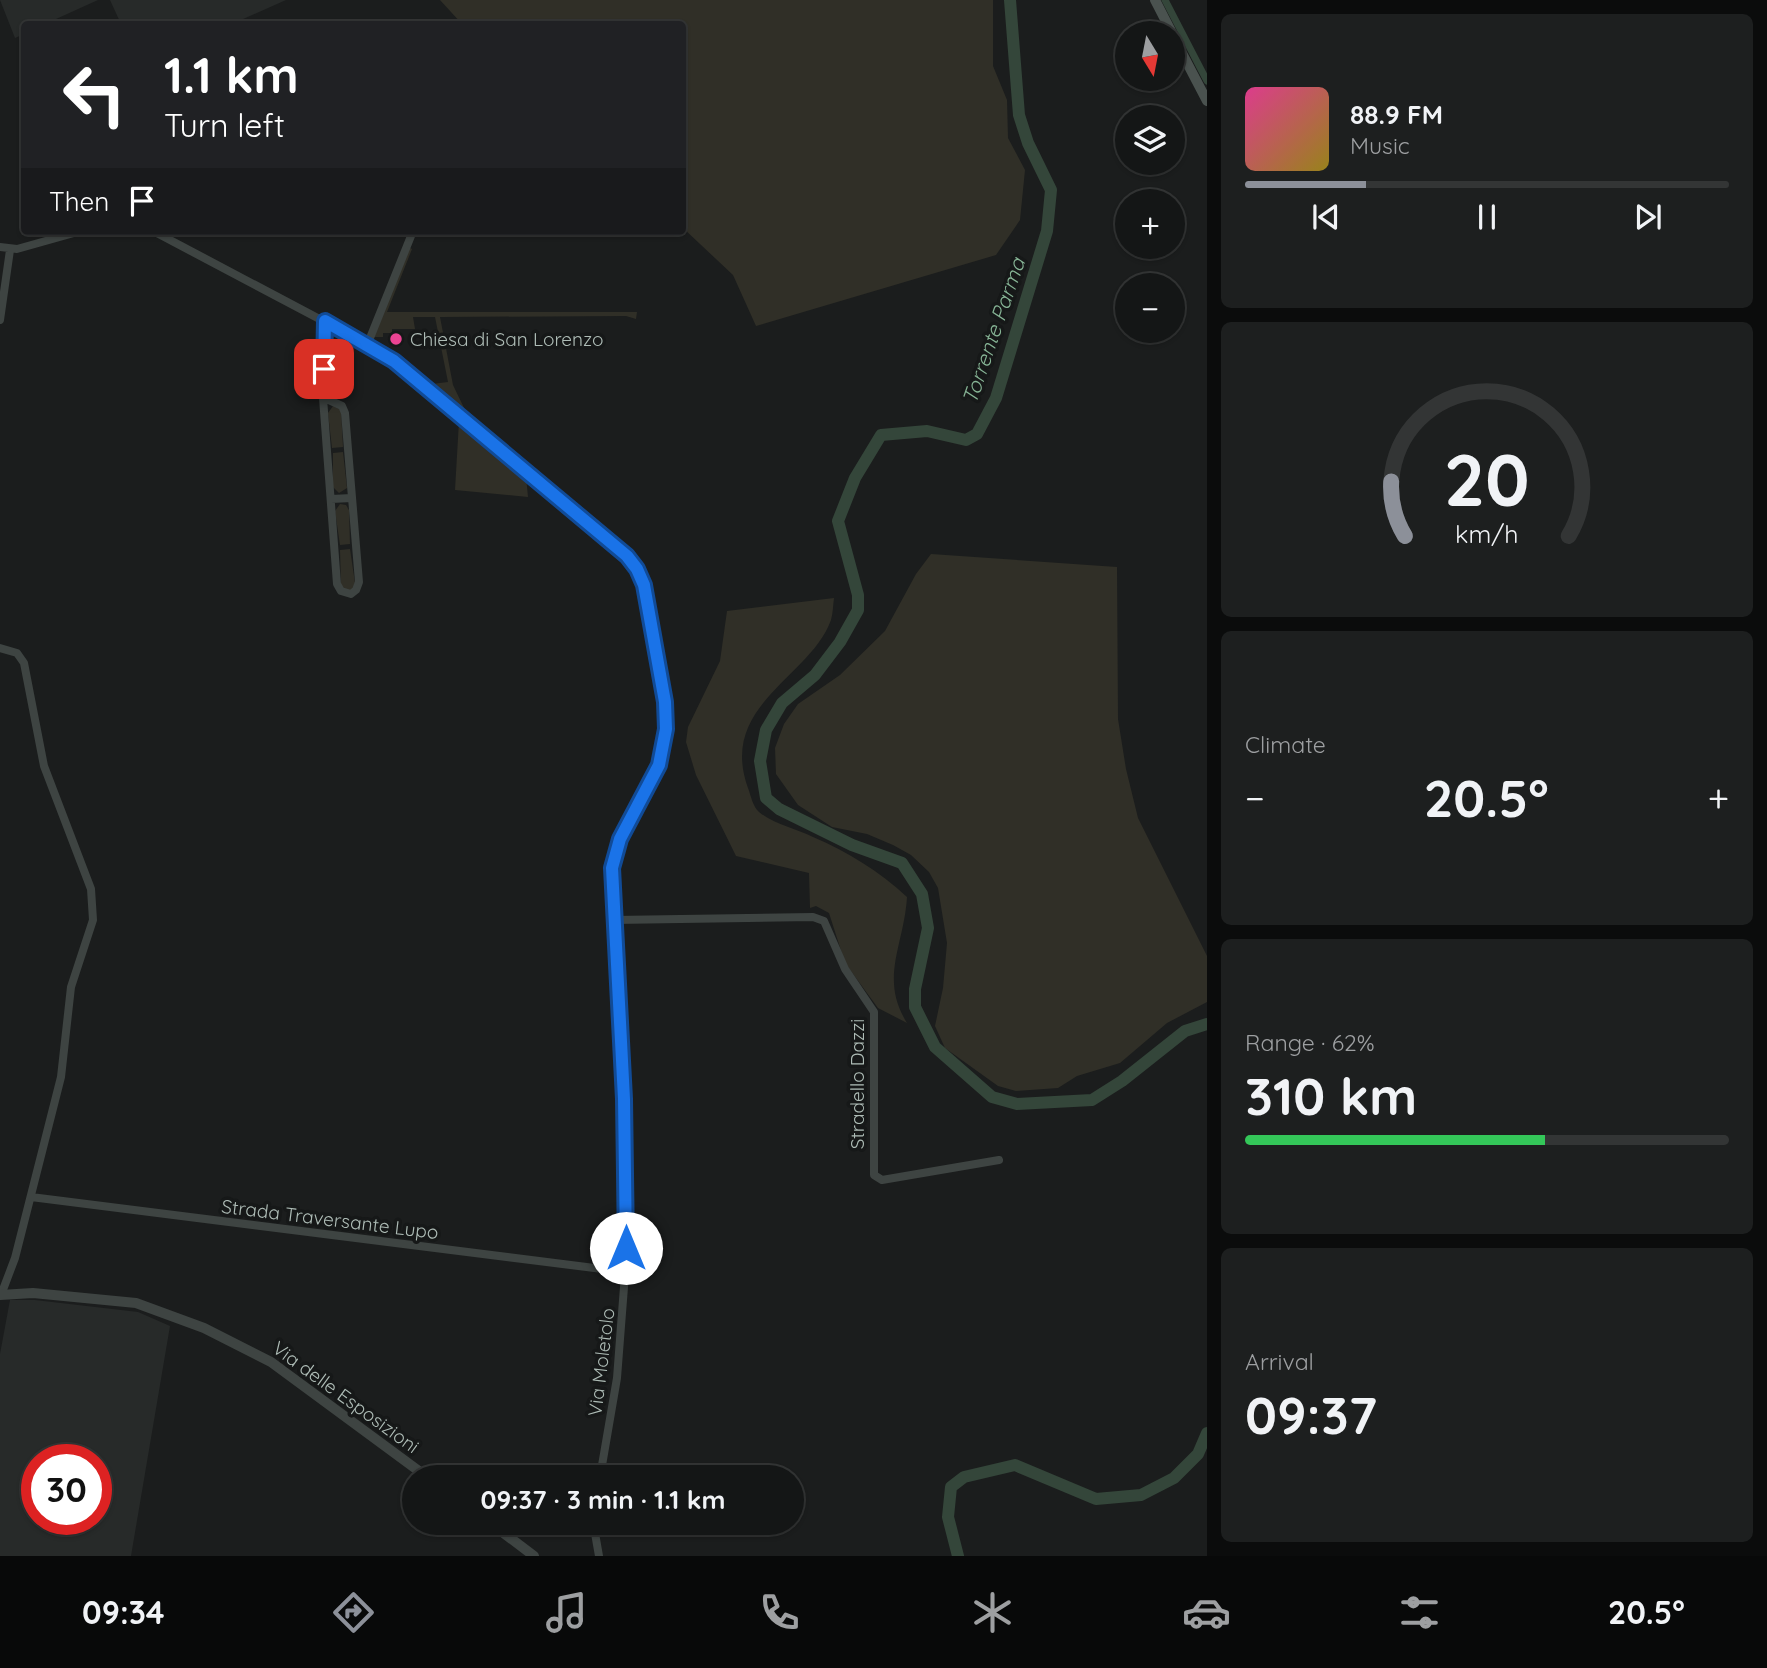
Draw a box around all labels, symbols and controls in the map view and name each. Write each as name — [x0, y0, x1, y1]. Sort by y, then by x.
north arrow — [1115, 21, 1185, 91]
map controls — [1115, 21, 1185, 343]
text: 1.1 km — [164, 44, 299, 105]
icon: left — [49, 49, 140, 140]
text: 88.9 FM — [1350, 98, 1443, 131]
text: Turn left — [164, 105, 285, 145]
button: layers — [1115, 105, 1185, 175]
text: Music — [1350, 131, 1410, 160]
icon: arrive — [123, 182, 161, 220]
text: Then — [49, 185, 109, 218]
button: + — [1115, 189, 1185, 259]
icon: previous — [1307, 198, 1345, 236]
icon: pause — [1468, 198, 1506, 236]
icon: next — [1629, 198, 1667, 236]
water label: Torrente Parma — [956, 253, 1031, 407]
button: − — [1115, 273, 1185, 343]
place label: Chiesa di San Lorenzo — [410, 327, 603, 351]
marker: Chiesa di San Lorenzo — [388, 331, 404, 347]
pin — [294, 339, 354, 399]
icon: arrive — [305, 350, 343, 388]
text: 20 — [1444, 433, 1530, 524]
text: km/h — [1455, 517, 1519, 548]
text: Climate — [1245, 730, 1326, 759]
text: 20.5° — [1424, 765, 1549, 830]
text: − — [1245, 774, 1265, 822]
text: + — [1708, 774, 1729, 822]
street label: Stradello Dazzi — [845, 1019, 869, 1149]
text: Range · 62% — [1245, 1028, 1375, 1057]
text: 310 km — [1245, 1063, 1417, 1128]
street label: Strada Traversante Lupo — [220, 1194, 440, 1244]
position arrow — [589, 1211, 663, 1285]
street label: Via Moletolo — [582, 1306, 620, 1418]
street label: Via delle Esposizioni — [268, 1336, 424, 1458]
text: Arrival — [1245, 1347, 1314, 1376]
text: 09:37 — [1245, 1382, 1377, 1447]
speed limit sign: 30 — [21, 1444, 112, 1535]
text: 09:37 · 3 min · 1.1 km — [480, 1483, 726, 1516]
icon: directions — [329, 1588, 378, 1637]
icon: music — [542, 1588, 591, 1637]
icon: phone — [755, 1588, 804, 1637]
icon: climate — [968, 1588, 1017, 1637]
icon: car — [1182, 1588, 1231, 1637]
icon: filters — [1395, 1588, 1444, 1637]
text: 09:34 — [82, 1592, 165, 1632]
text: 20.5° — [1608, 1592, 1685, 1632]

